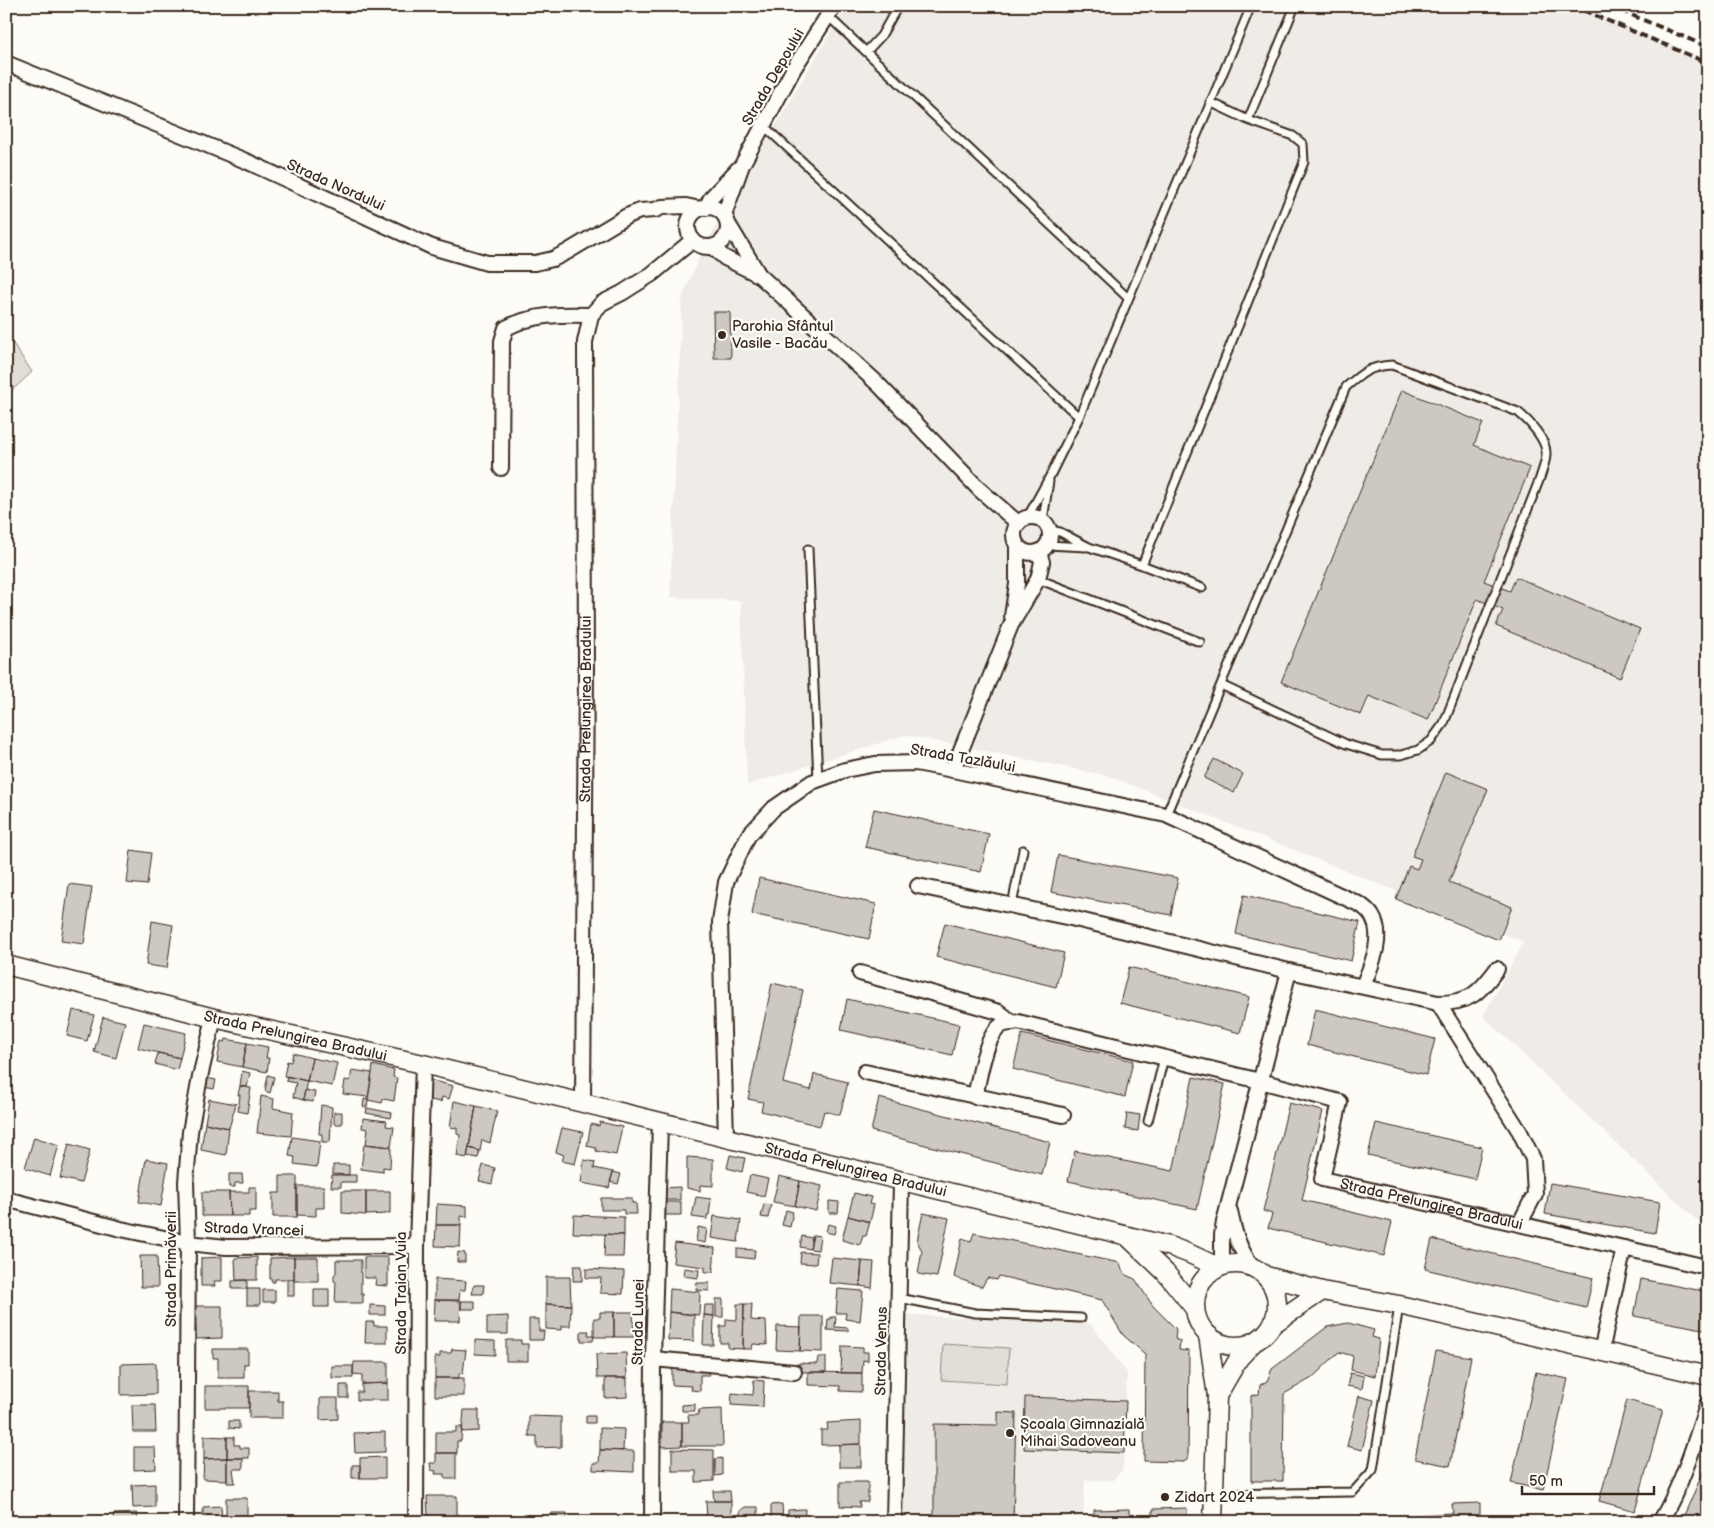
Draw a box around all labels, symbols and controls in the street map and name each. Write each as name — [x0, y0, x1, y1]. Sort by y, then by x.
street label: Strada Depoului — [738, 25, 809, 129]
street label: Strada Nordului — [284, 155, 388, 216]
place label: Parohia Sfântul Vasile - Bacău — [732, 317, 833, 353]
marker: Parohia Sfântul Vasile - Bacău — [716, 329, 728, 341]
street label: Strada Prelungirea Bradului — [576, 615, 596, 803]
street label: Strada Tazlăului — [909, 740, 1017, 777]
street label: Strada Prelungirea Bradului — [202, 1007, 389, 1066]
street label: Strada Prelungirea Bradului — [762, 1139, 949, 1201]
street label: Strada Prelungirea Bradului — [1338, 1174, 1525, 1235]
street label: Strada Primăverii — [162, 1211, 181, 1327]
street label: Strada Vrancei — [204, 1218, 304, 1241]
street label: Strada Traian Vuia — [392, 1232, 411, 1354]
street label: Strada Lunei — [628, 1279, 649, 1365]
street label: Strada Venus — [871, 1306, 892, 1396]
place label: Școala Gimnazială Mihai Sadoveanu — [1020, 1415, 1145, 1451]
marker: Școala Gimnazială Mihai Sadoveanu — [1004, 1427, 1016, 1439]
scale bar — [1522, 1463, 1654, 1495]
text: 50 m — [1529, 1472, 1563, 1491]
place label: Zidart 2024 — [1174, 1488, 1254, 1507]
marker: Zidart 2024 — [1159, 1491, 1171, 1503]

